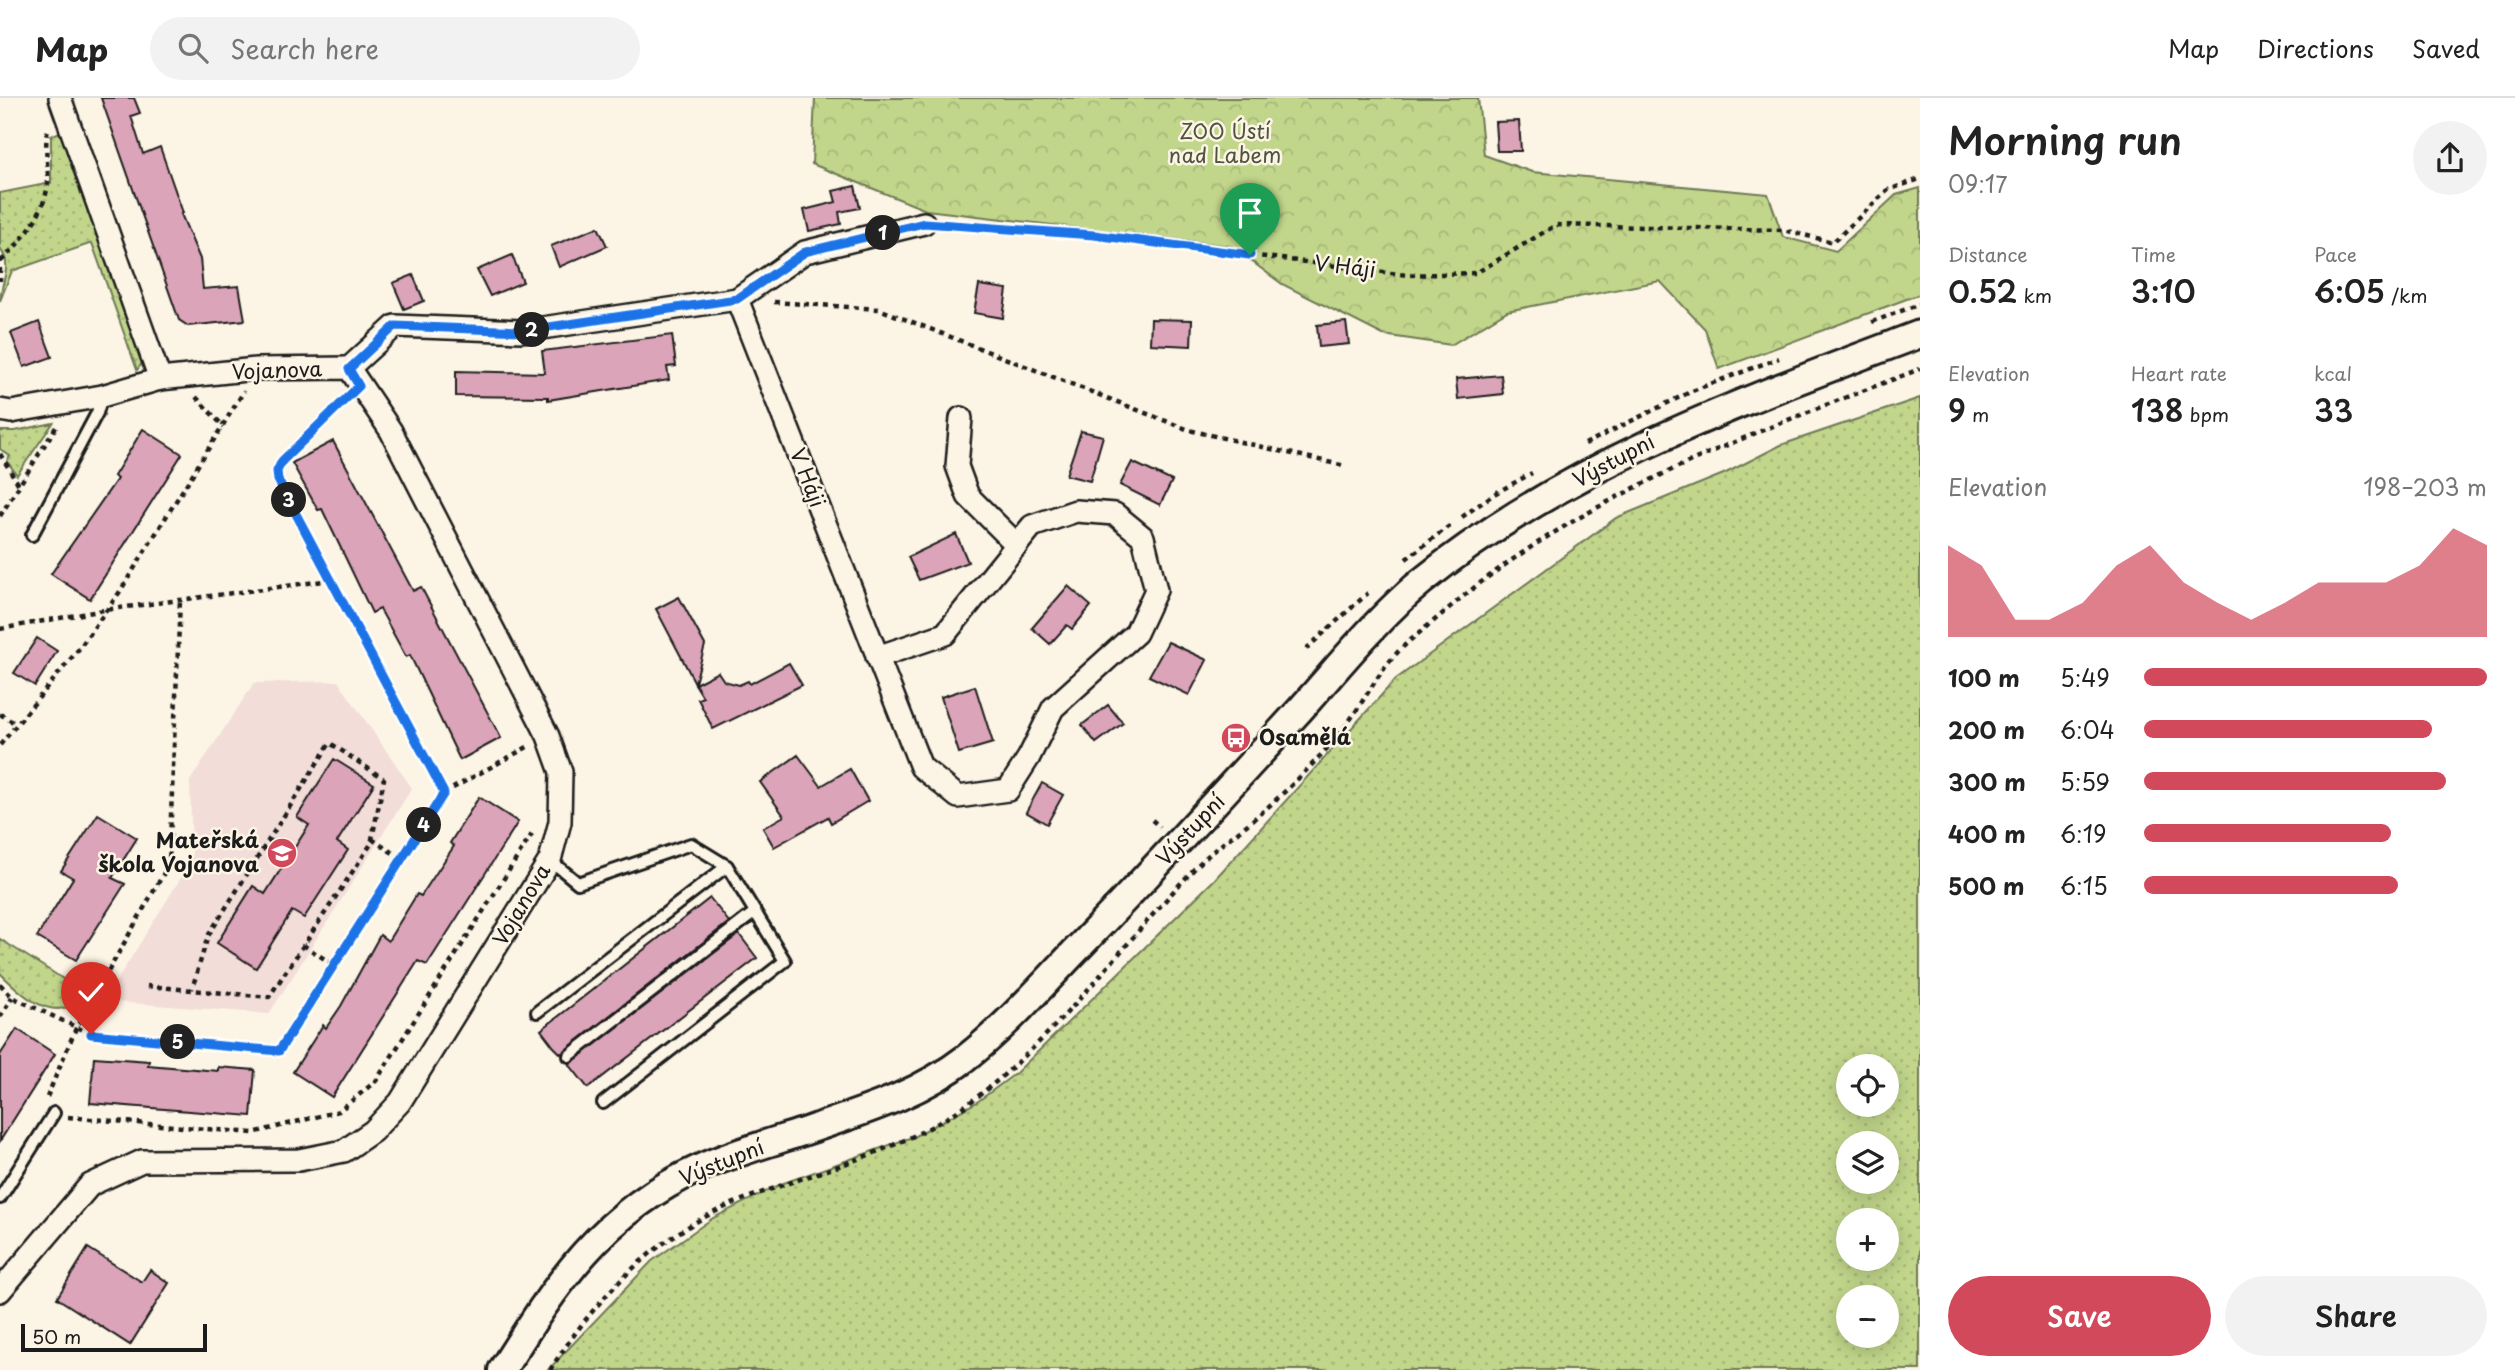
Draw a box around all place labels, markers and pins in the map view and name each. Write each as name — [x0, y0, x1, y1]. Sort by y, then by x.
pin — [1220, 183, 1280, 255]
pin: 1 — [866, 216, 900, 250]
pin: 2 — [514, 313, 550, 348]
pin: 3 — [272, 482, 306, 518]
place label: Osamělá — [1259, 720, 1351, 752]
bus stop icon: Osamělá — [1219, 721, 1253, 755]
pin: 4 — [406, 808, 442, 842]
place label: Mateřská škola Vojanova — [98, 823, 260, 879]
school or university icon: Mateřská škola Vojanova — [265, 836, 299, 870]
pin — [61, 962, 121, 1034]
pin: 5 — [160, 1024, 196, 1060]

